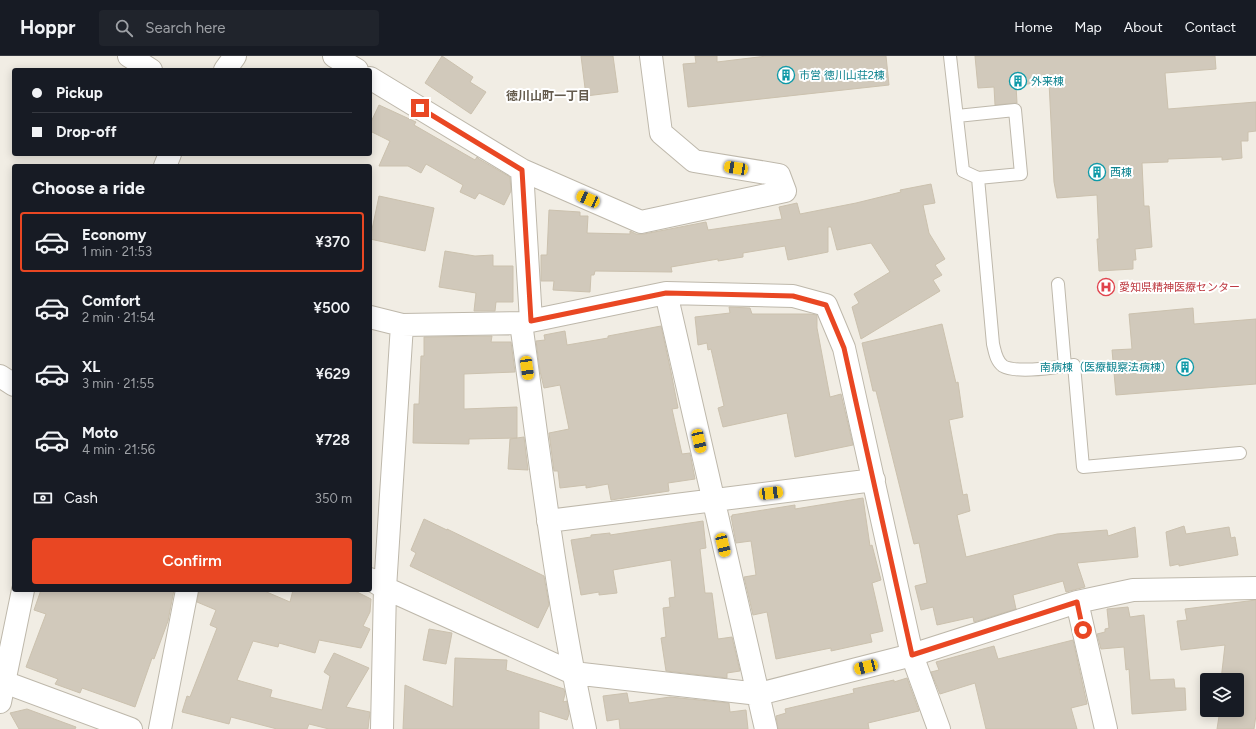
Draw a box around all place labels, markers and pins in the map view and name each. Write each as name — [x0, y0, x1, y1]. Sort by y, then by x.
building icon: 市営 徳川山荘2棟 — [776, 65, 796, 85]
place label: 市営 徳川山荘2棟 — [799, 69, 885, 82]
building icon: 外来棟 — [1008, 71, 1028, 91]
place label: 外来棟 — [1031, 75, 1064, 88]
building icon: 西棟 — [1087, 162, 1107, 182]
place label: 西棟 — [1110, 166, 1132, 179]
hospital icon: 愛知県精神医療センター — [1096, 277, 1116, 297]
place label: 愛知県精神医療センター — [1119, 281, 1240, 294]
building icon: 南病棟（医療観察法病棟） — [1175, 357, 1195, 377]
place label: 南病棟（医療観察法病棟） — [1040, 361, 1172, 374]

